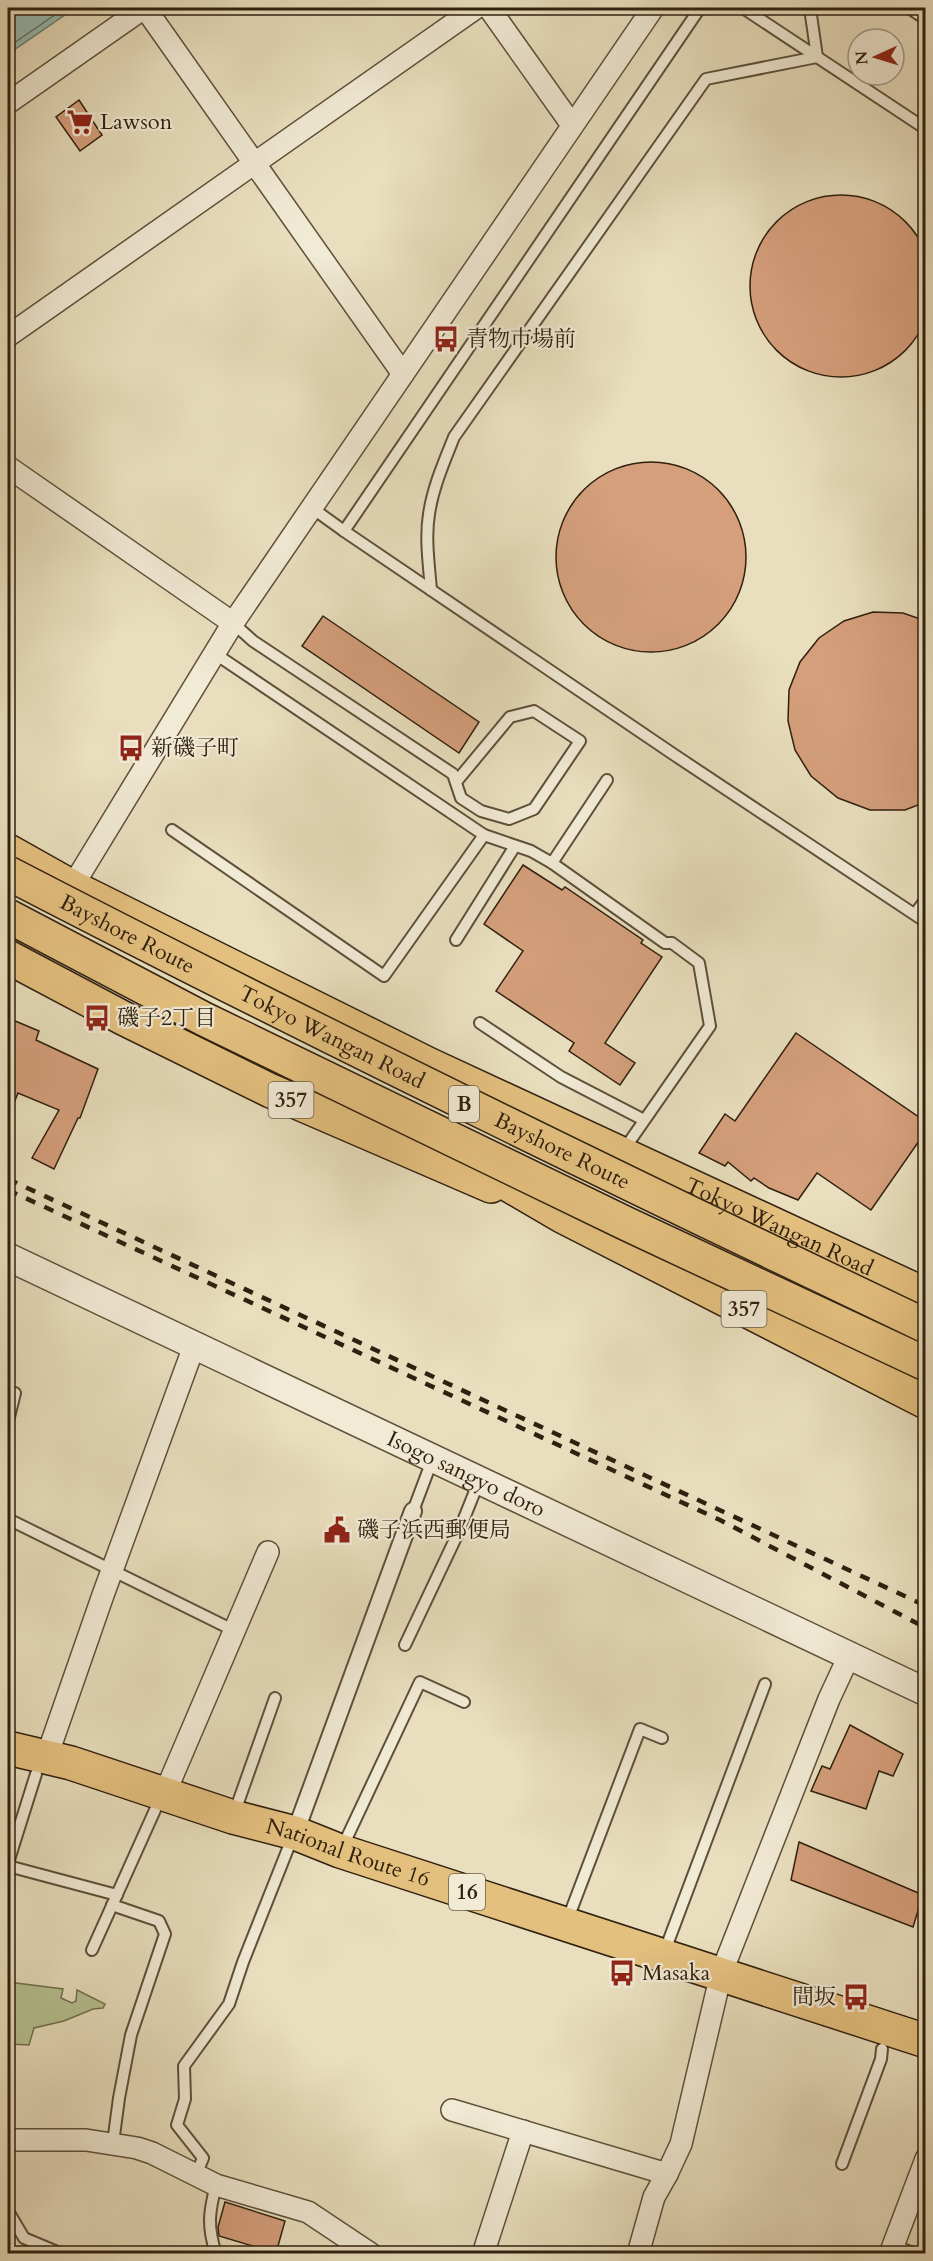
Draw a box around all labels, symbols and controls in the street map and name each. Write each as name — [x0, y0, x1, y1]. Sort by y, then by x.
north arrow — [846, 27, 906, 87]
text: N — [851, 50, 873, 66]
supermarket icon: Lawson — [65, 107, 95, 137]
place label: Lawson — [100, 107, 173, 137]
bus stop icon: 青物市場前 — [431, 324, 461, 354]
place label: 青物市場前 — [466, 324, 576, 354]
bus stop icon: 新磯子町 — [116, 733, 146, 763]
place label: 新磯子町 — [151, 733, 239, 763]
street label: Bayshore Route — [55, 887, 200, 981]
street label: Tokyo Wangan Road — [234, 978, 430, 1096]
bus stop icon: 磯子2丁目 — [82, 1003, 112, 1033]
place label: 磯子2丁目 — [117, 1003, 216, 1033]
road number: 357 — [268, 1082, 314, 1118]
road number: B — [449, 1086, 479, 1122]
street label: Bayshore Route — [489, 1105, 635, 1197]
street label: Tokyo Wangan Road — [680, 1170, 878, 1284]
road number: 357 — [722, 1291, 766, 1327]
street label: Isogo sangyo doro — [382, 1424, 550, 1524]
public building icon: 磯子浜西郵便局 — [322, 1515, 352, 1545]
place label: 磯子浜西郵便局 — [357, 1515, 511, 1545]
street label: National Route 16 — [263, 1811, 434, 1894]
road number: 16 — [449, 1874, 485, 1910]
bus stop icon: Masaka — [607, 1958, 637, 1988]
place label: Masaka — [642, 1958, 711, 1988]
place label: 間坂 — [792, 1982, 836, 2012]
bus stop icon: 間坂 — [841, 1982, 871, 2012]

